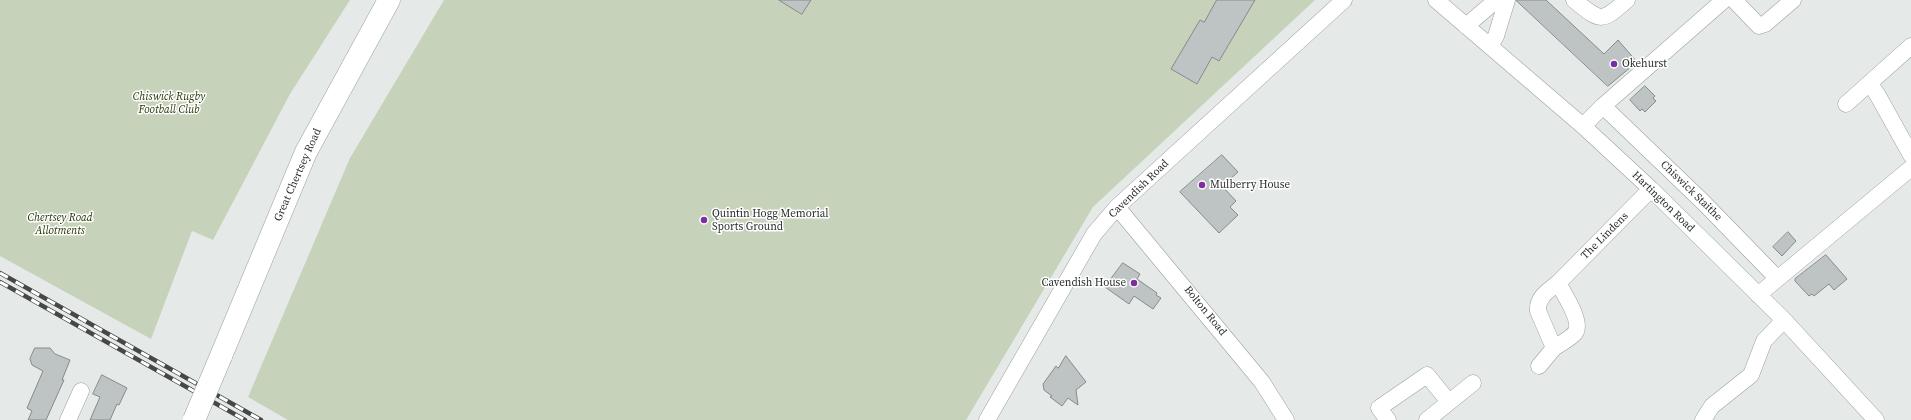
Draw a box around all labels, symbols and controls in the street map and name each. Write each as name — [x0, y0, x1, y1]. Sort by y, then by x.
place label: Okehurst — [1622, 57, 1667, 71]
marker: Okehurst — [1609, 59, 1619, 69]
park label: Chiswick Rugby Football Club — [133, 90, 205, 116]
street label: Great Chertsey Road — [272, 127, 324, 223]
street label: Cavendish Road — [1106, 157, 1172, 221]
street label: Chiswick Staithe — [1657, 158, 1725, 224]
street label: Hartington Road — [1629, 169, 1697, 235]
place label: Mulberry House — [1210, 178, 1290, 192]
marker: Mulberry House — [1197, 180, 1207, 190]
place label: Quintin Hogg Memorial Sports Ground — [712, 207, 829, 233]
street label: The Lindens — [1579, 210, 1631, 262]
park label: Chertsey Road Allotments — [27, 211, 93, 237]
marker: Quintin Hogg Memorial Sports Ground — [699, 215, 709, 225]
place label: Cavendish House — [1042, 276, 1126, 290]
marker: Cavendish House — [1129, 278, 1139, 288]
street label: Bolton Road — [1181, 284, 1229, 338]

